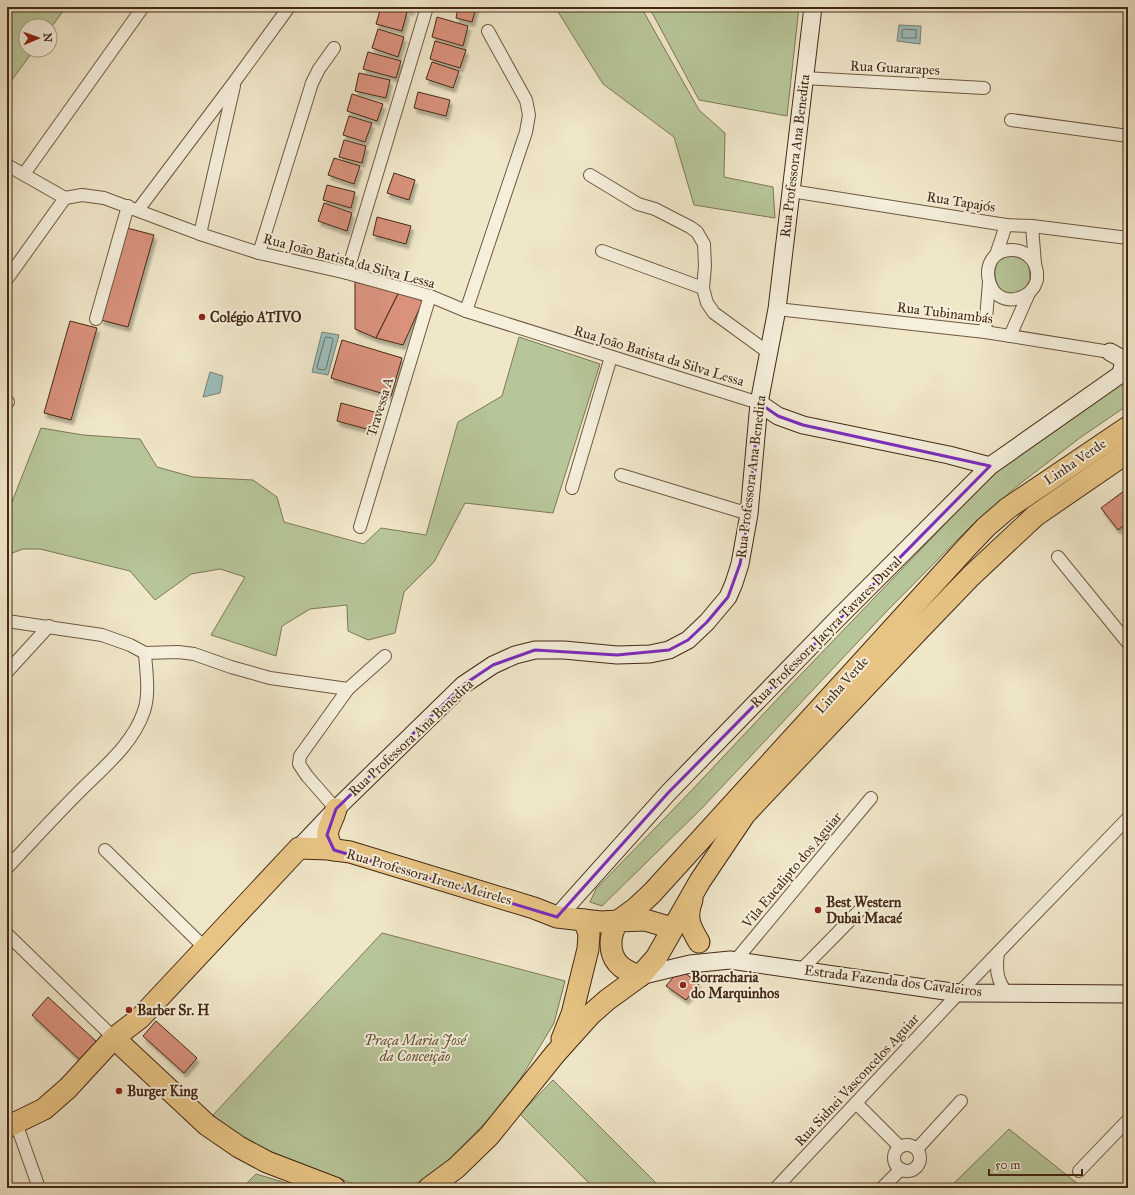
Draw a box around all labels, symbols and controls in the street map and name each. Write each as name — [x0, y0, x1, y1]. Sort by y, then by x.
north arrow — [18, 18, 58, 58]
text: N — [41, 33, 54, 43]
street label: Rua Guararapes — [850, 57, 940, 79]
street label: Rua Professora Ana Benedita — [777, 73, 813, 239]
street label: Rua Tapajós — [925, 188, 997, 216]
street label: Rua João Batista da Silva Lessa — [261, 230, 437, 293]
street label: Rua Tubinambás — [896, 299, 994, 327]
place label: Colégio ATIVO — [210, 309, 302, 327]
marker: Colégio ATIVO — [197, 312, 207, 322]
street label: Rua João Batista da Silva Lessa — [572, 322, 746, 391]
street label: Travessa A — [363, 375, 397, 439]
street label: Rua Professora Ana Benedita — [733, 394, 769, 560]
street label: Linha Verde — [1041, 435, 1109, 489]
street label: Rua Professora Jacyra Tavares Duval — [747, 553, 906, 712]
street label: Linha Verde — [812, 653, 872, 717]
street label: Rua Professora Ana Benedita — [345, 676, 477, 800]
street label: Vila Eucalipto dos Aguiar — [738, 808, 846, 932]
street label: Rua Professora Irene Meireles — [344, 845, 514, 909]
place label: Best Western Dubai Macaé — [826, 894, 903, 927]
marker: Best Western Dubai Macaé — [813, 905, 823, 915]
street label: Estrada Fazenda dos Cavaleiros — [803, 962, 983, 1000]
place label: Borracharia do Marquinhos — [691, 969, 779, 1003]
marker: Borracharia do Marquinhos — [678, 980, 688, 990]
place label: Barber Sr. H — [137, 1002, 209, 1019]
marker: Barber Sr. H — [124, 1005, 134, 1015]
street label: Rua Sidnei Vasconcelos Aguiar — [791, 1010, 923, 1150]
park label: Praça Maria José da Conceição — [364, 1032, 469, 1065]
place label: Burger King — [127, 1083, 198, 1101]
marker: Burger King — [114, 1086, 124, 1096]
scale bar — [989, 1151, 1082, 1177]
text: 50 m — [995, 1158, 1020, 1172]

